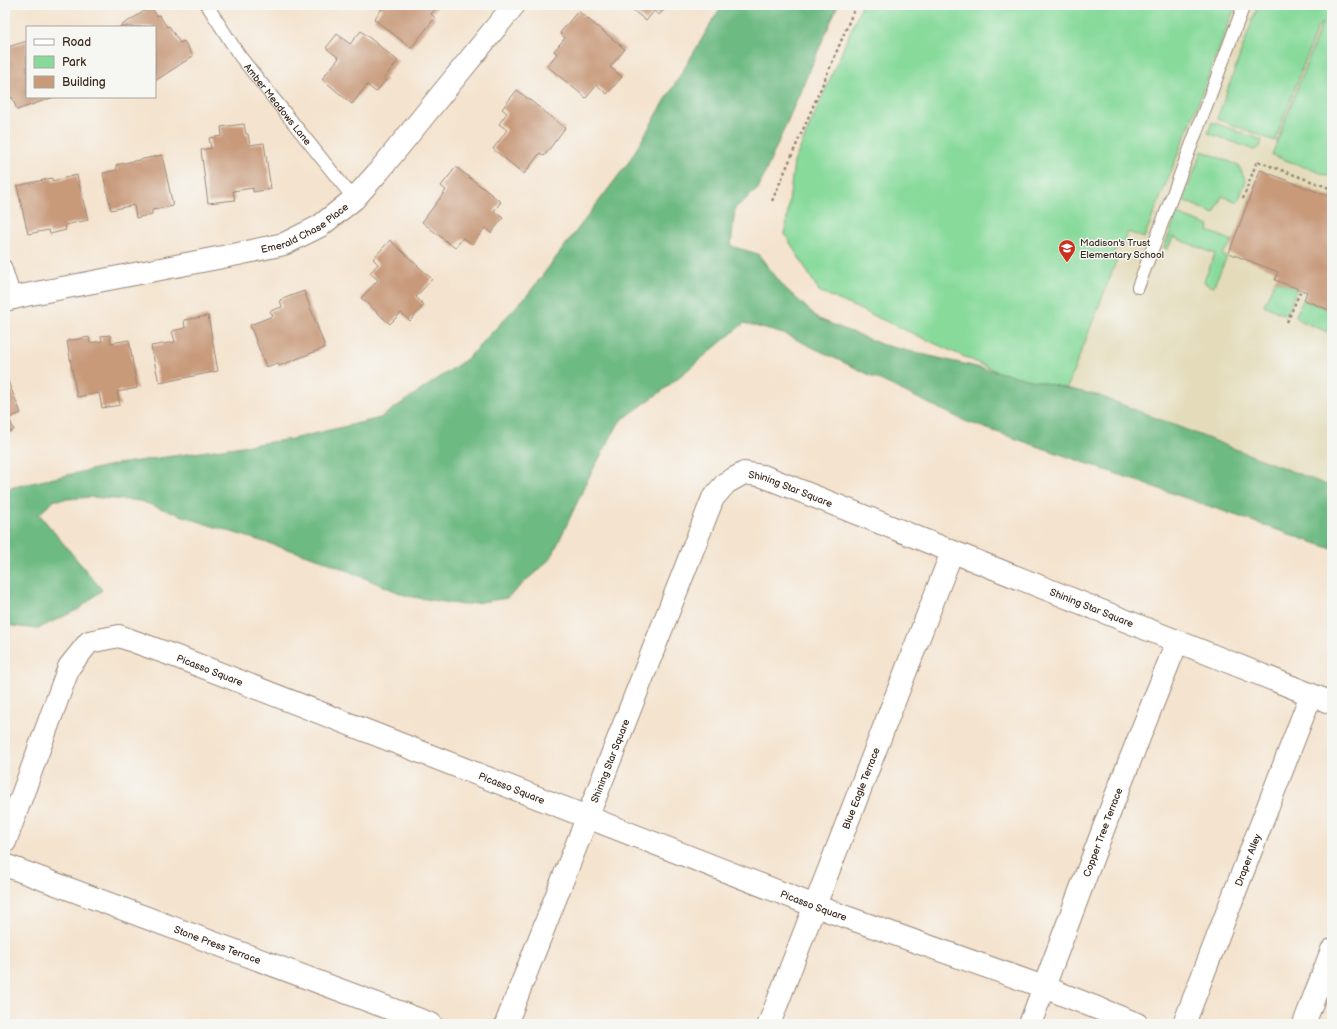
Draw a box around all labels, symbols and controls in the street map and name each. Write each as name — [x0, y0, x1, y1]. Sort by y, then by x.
legend — [26, 26, 156, 98]
text: Road — [62, 35, 91, 50]
text: Park — [62, 55, 86, 70]
street label: Amber Meadows Lane — [241, 61, 314, 148]
text: Building — [62, 75, 106, 90]
street label: Emerald Chase Place — [260, 201, 351, 256]
place label: Madison's Trust Elementary School — [1080, 237, 1164, 261]
school or university icon: Madison's Trust Elementary School — [1057, 238, 1077, 263]
street label: Shining Star Square — [748, 469, 834, 510]
street label: Shining Star Square — [1048, 586, 1135, 630]
street label: Picasso Square — [175, 652, 245, 689]
street label: Shining Star Square — [589, 717, 632, 805]
street label: Blue Eagle Terrace — [840, 746, 883, 831]
street label: Picasso Square — [477, 770, 546, 807]
street label: Copper Tree Terrace — [1081, 786, 1126, 879]
street label: Draper Alley — [1233, 832, 1264, 888]
street label: Picasso Square — [778, 888, 848, 924]
street label: Stone Press Terrace — [172, 924, 262, 967]

